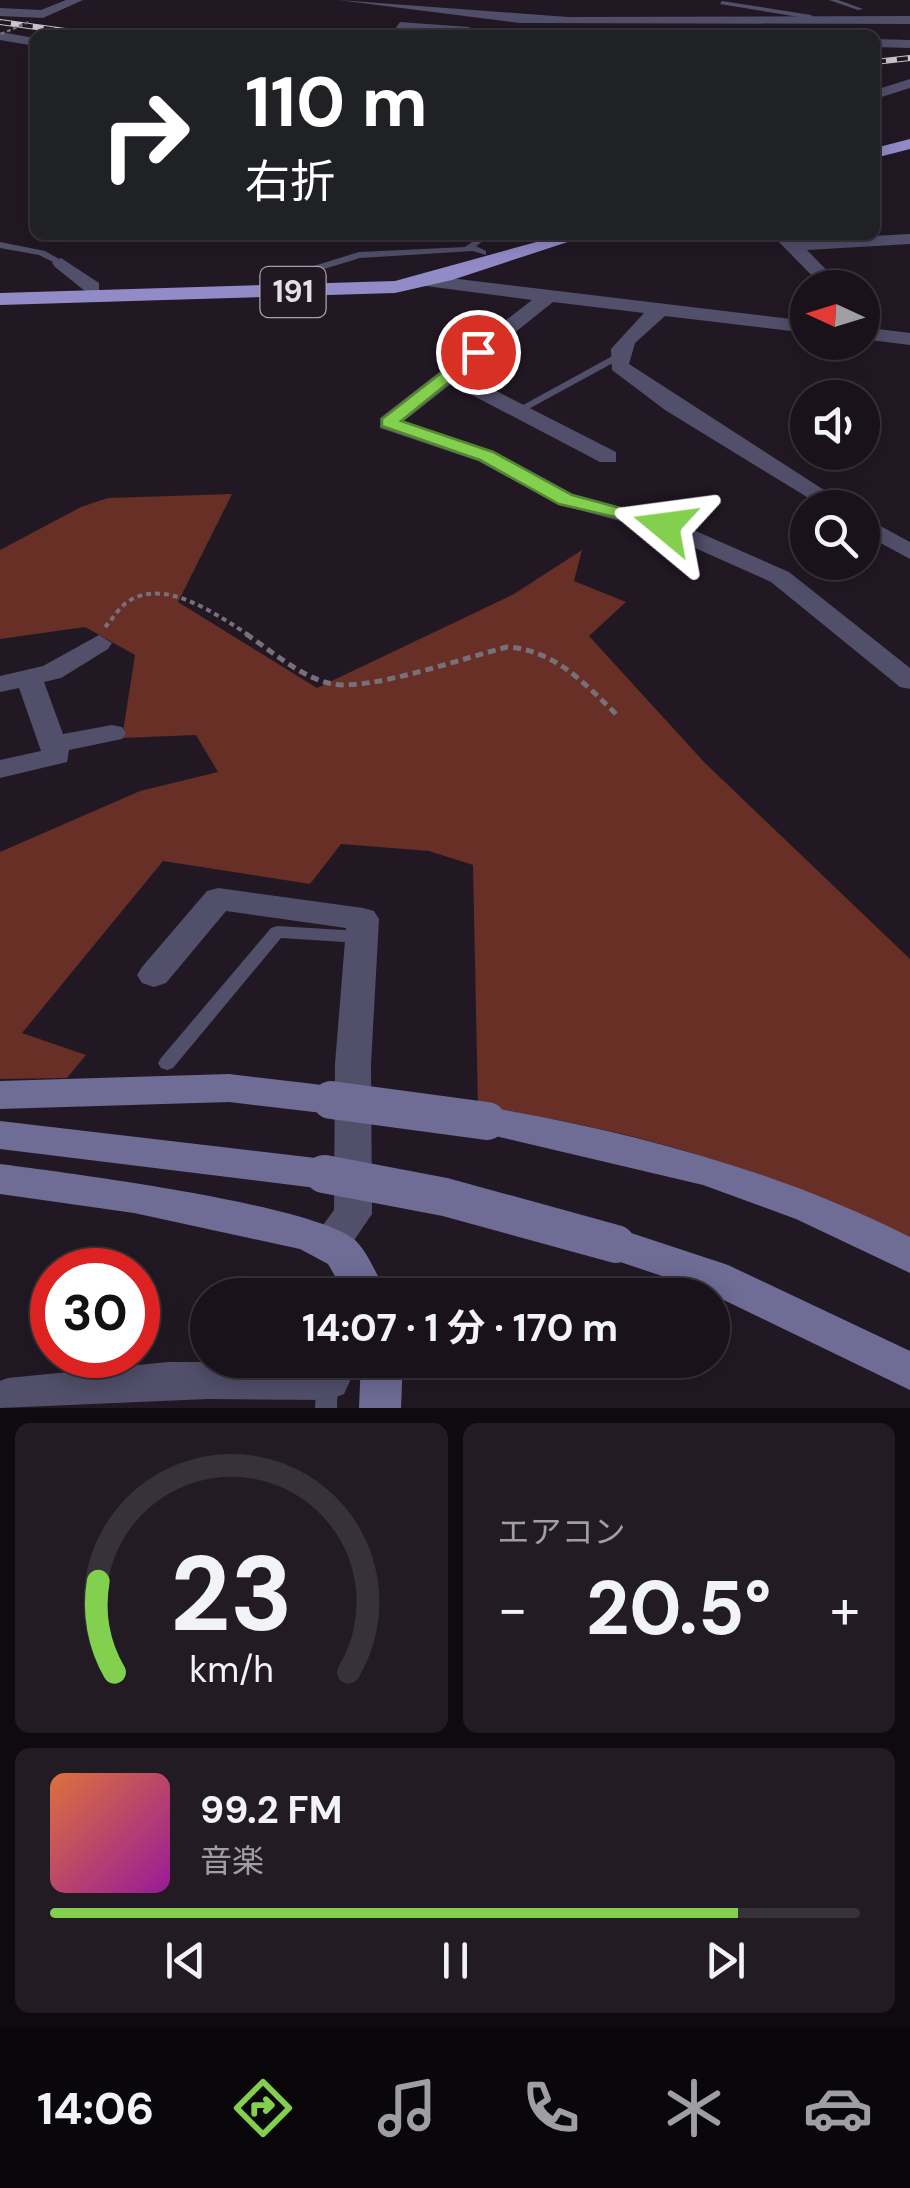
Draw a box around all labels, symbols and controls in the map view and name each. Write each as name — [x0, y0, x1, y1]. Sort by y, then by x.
text: 110 m — [245, 57, 428, 148]
icon: right — [80, 70, 210, 200]
text: 右折 — [245, 152, 335, 211]
road number: 191 — [260, 267, 326, 317]
north arrow — [790, 270, 880, 360]
map controls — [790, 270, 880, 580]
pin — [436, 310, 521, 395]
icon: arrive — [451, 325, 506, 380]
button: sound — [790, 380, 880, 470]
position arrow — [613, 474, 717, 578]
button: search — [790, 490, 880, 580]
speed limit sign: 30 — [30, 1248, 160, 1378]
text: 14:07 · 1 分 · 170 m — [302, 1303, 618, 1353]
text: エアコン — [498, 1511, 626, 1553]
text: 23 — [170, 1527, 293, 1662]
text: 20.5° — [586, 1560, 772, 1657]
text: − — [498, 1573, 528, 1645]
text: + — [830, 1573, 860, 1645]
text: km/h — [189, 1647, 273, 1693]
text: 99.2 FM — [200, 1785, 342, 1835]
text: 音楽 — [200, 1840, 264, 1882]
icon: previous — [158, 1933, 213, 1988]
icon: pause — [428, 1933, 483, 1988]
icon: next — [698, 1933, 753, 1988]
icon: directions — [228, 2073, 298, 2143]
icon: music — [372, 2073, 442, 2143]
icon: phone — [516, 2073, 586, 2143]
icon: climate — [659, 2073, 729, 2143]
icon: car — [803, 2073, 873, 2143]
text: 14:06 — [37, 2079, 154, 2138]

